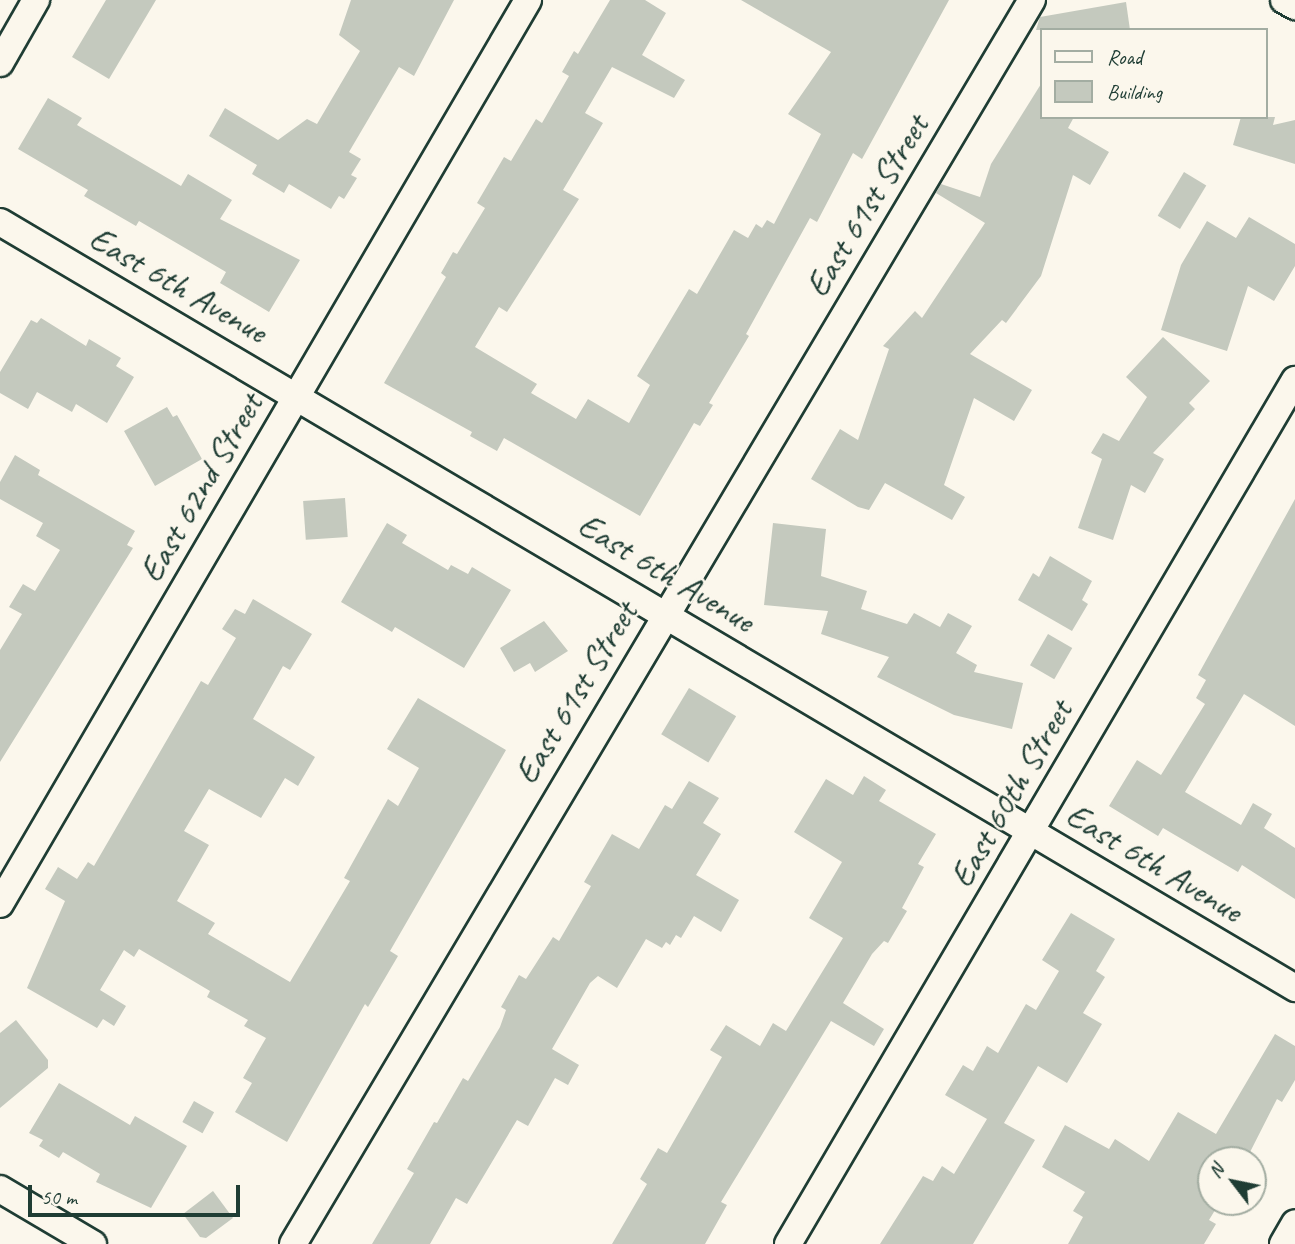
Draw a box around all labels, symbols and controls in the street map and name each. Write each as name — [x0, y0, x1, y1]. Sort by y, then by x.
legend — [1040, 28, 1267, 119]
text: Road — [1107, 44, 1142, 70]
text: Building — [1107, 79, 1162, 105]
street label: East 61st Street — [796, 107, 938, 305]
street label: East 6th Avenue — [82, 217, 274, 353]
street label: East 62nd Street — [130, 386, 272, 590]
street label: East 6th Avenue — [570, 504, 762, 642]
street label: East 61st Street — [505, 594, 647, 792]
street label: East 60th Street — [940, 693, 1082, 895]
street label: East 6th Avenue — [1058, 794, 1250, 932]
north arrow — [1197, 1146, 1267, 1216]
text: N — [1203, 1160, 1229, 1182]
scale bar — [32, 1170, 243, 1214]
text: 50 m — [41, 1184, 77, 1210]

